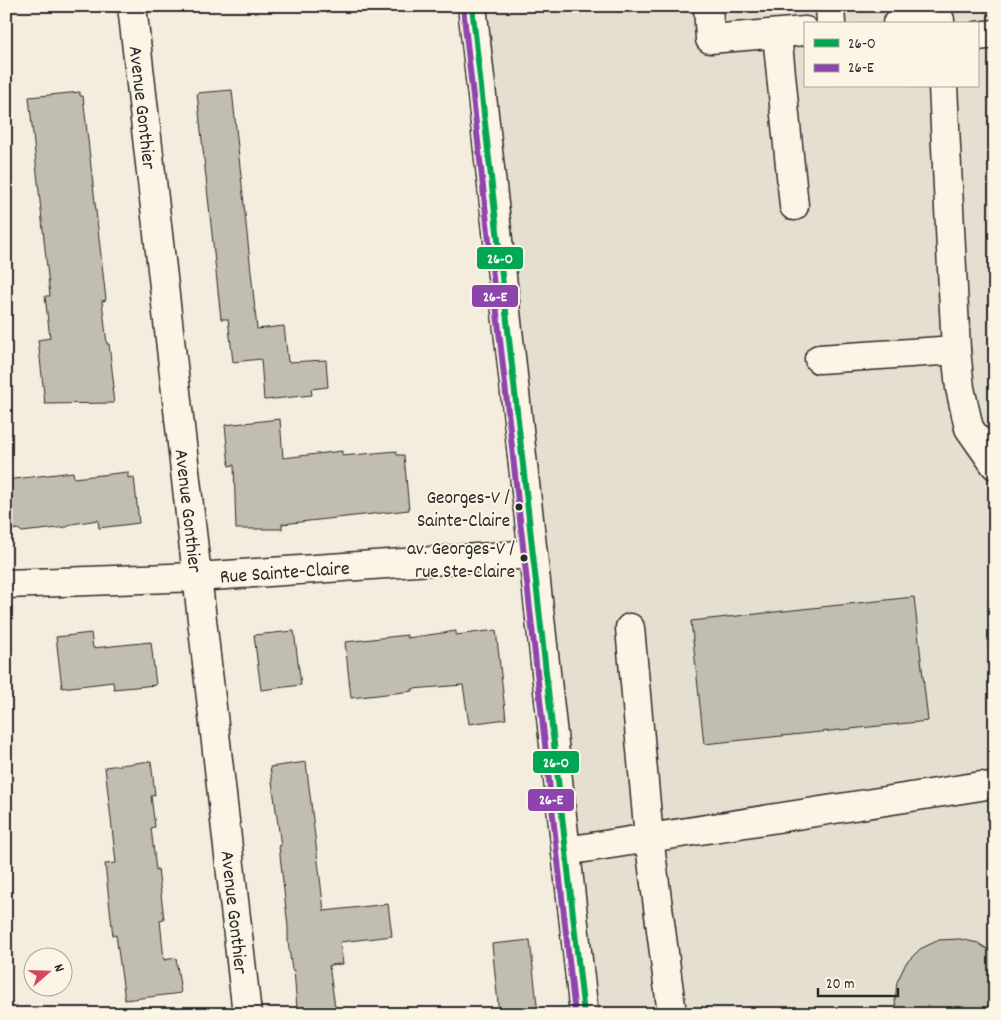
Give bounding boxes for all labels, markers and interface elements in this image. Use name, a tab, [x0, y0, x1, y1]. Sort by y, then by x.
legend	[804, 22, 978, 88]
text: 26-O	[848, 34, 876, 56]
street label: Avenue Gonthier	[120, 44, 162, 171]
text: 26-E	[848, 58, 874, 80]
line badge: 26-O	[476, 246, 524, 270]
text: 26-O	[487, 250, 513, 270]
line badge: 26-E	[471, 284, 519, 308]
text: 26-E	[483, 288, 508, 308]
street label: Avenue Gonthier	[166, 448, 208, 575]
place label: Georges-V / Sainte-Claire	[417, 486, 510, 536]
marker: Georges-V / Sainte-Claire	[514, 502, 524, 512]
place label: av. Georges-V / rue Ste-Claire	[407, 537, 515, 587]
marker: av. Georges-V / rue Ste-Claire	[519, 553, 529, 563]
street label: Rue Sainte-Claire	[219, 556, 351, 592]
line badge: 26-O	[532, 750, 580, 774]
text: 26-O	[543, 754, 569, 774]
line badge: 26-E	[527, 788, 575, 812]
text: 26-E	[539, 791, 564, 811]
street label: Avenue Gonthier	[211, 849, 253, 976]
north arrow	[22, 948, 72, 998]
text: N	[48, 962, 69, 975]
scale bar	[818, 965, 898, 997]
text: 20 m	[826, 974, 854, 996]

